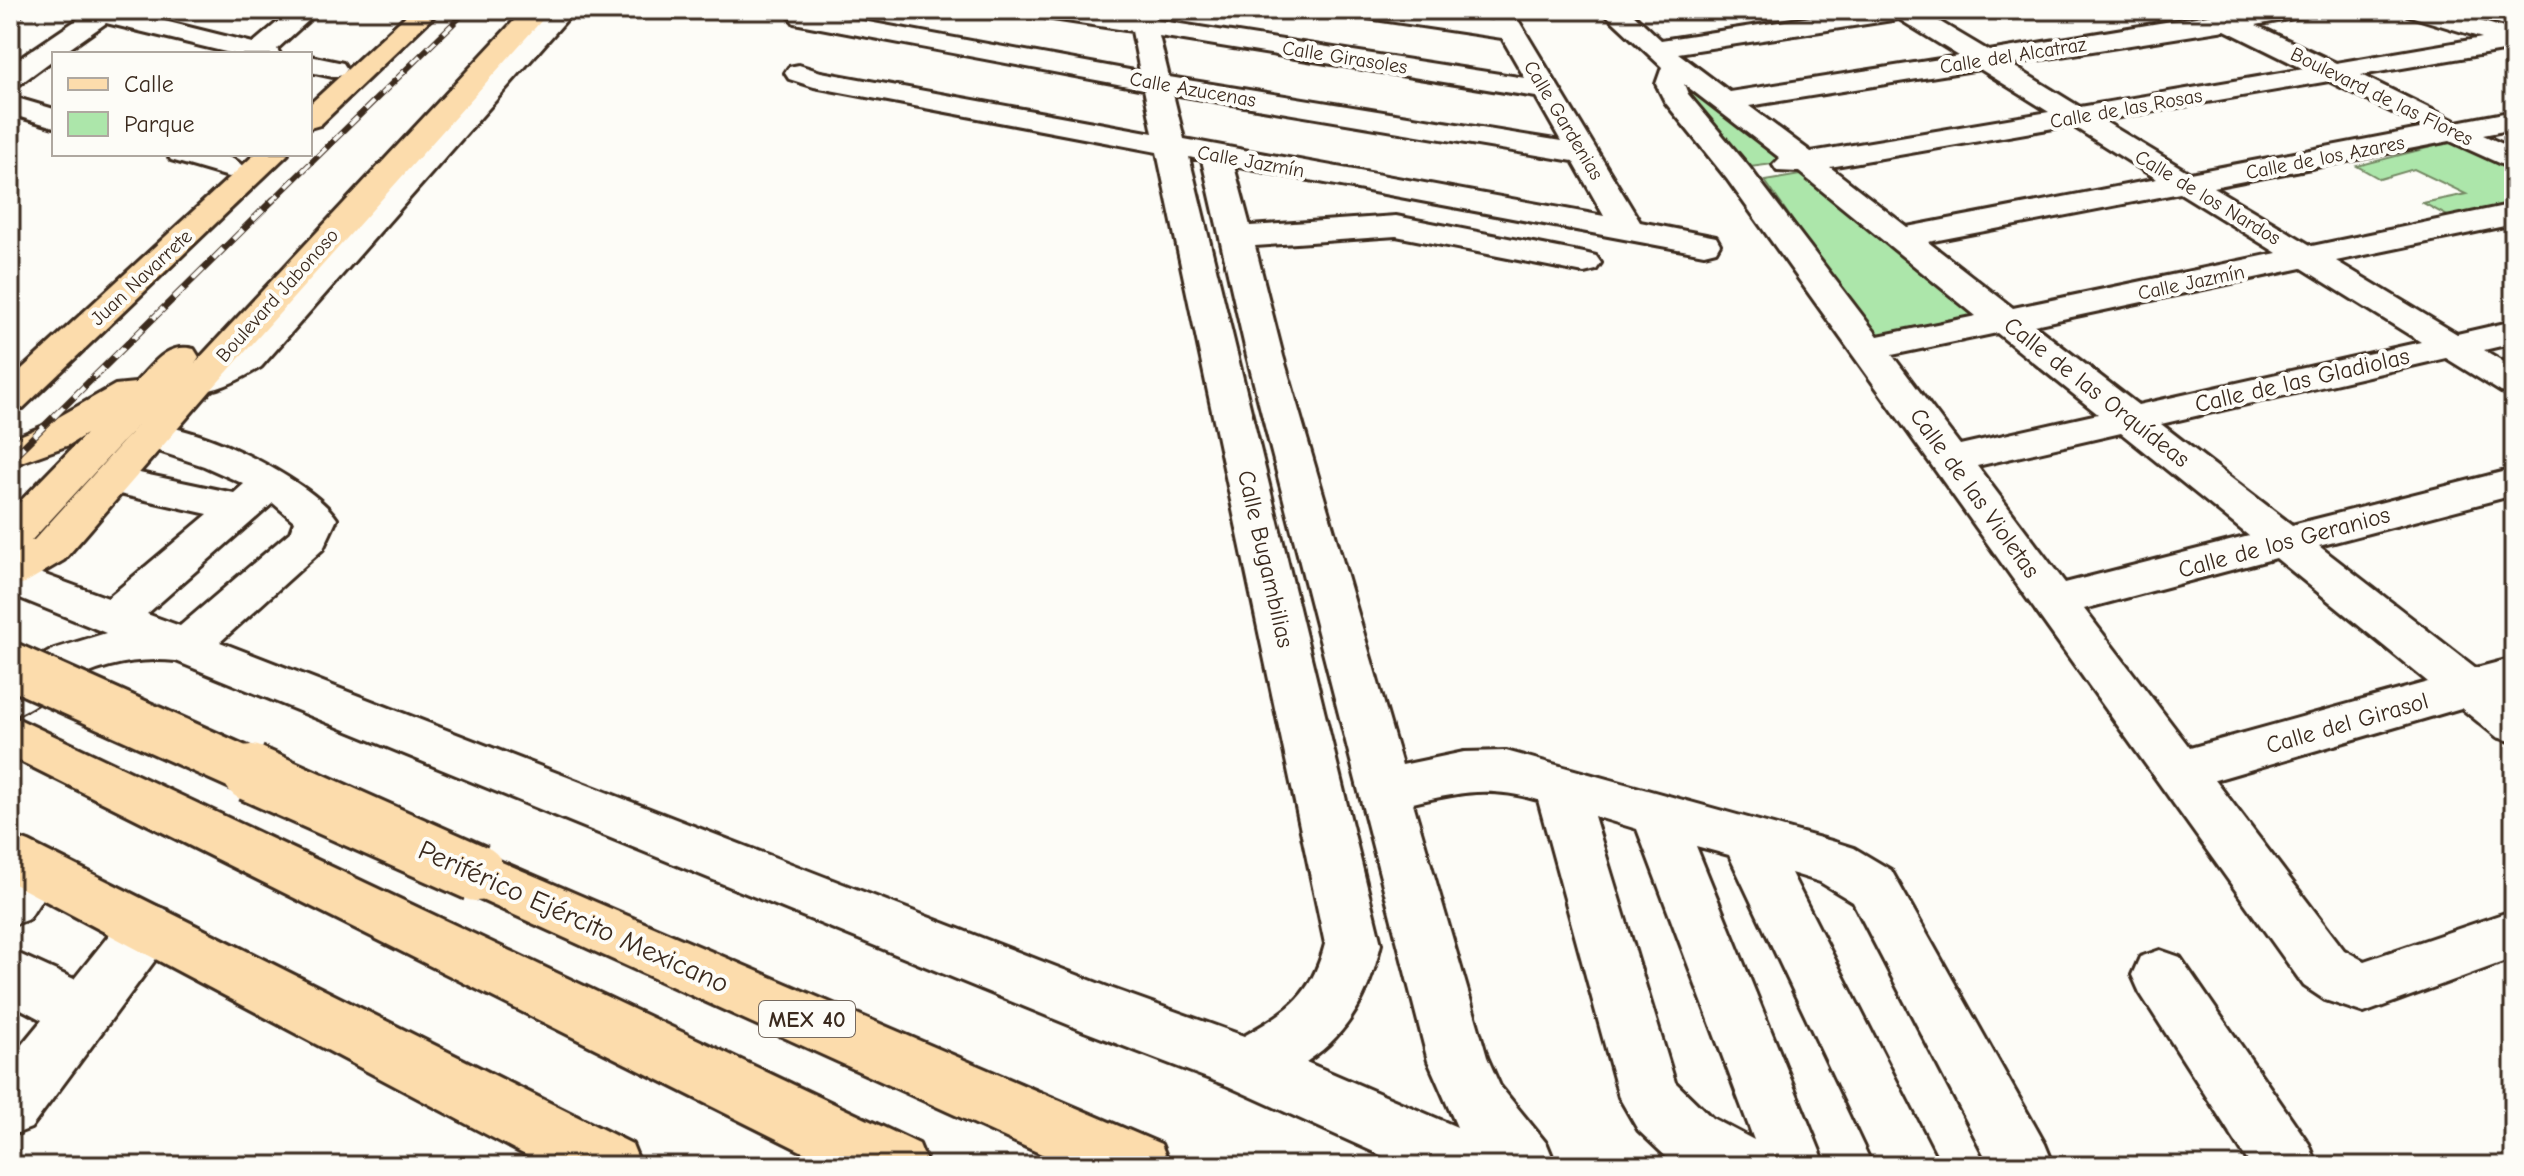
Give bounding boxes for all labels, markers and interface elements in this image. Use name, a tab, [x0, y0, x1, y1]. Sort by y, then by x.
street label: Calle del Alcatraz	[1938, 33, 2088, 78]
street label: Calle Girasoles	[1281, 36, 1409, 79]
street label: Boulevard de las Flores	[2287, 42, 2477, 151]
legend	[52, 52, 312, 156]
street label: Calle Gardenias	[1519, 57, 1608, 184]
street label: Calle Azucenas	[1128, 67, 1258, 112]
text: Calle	[124, 70, 174, 98]
street label: Calle de las Rosas	[2048, 84, 2204, 133]
text: Parque	[124, 110, 195, 138]
street label: Calle de los Azares	[2244, 131, 2406, 184]
street label: Calle Jazmín	[1196, 141, 1306, 182]
street label: Calle de los Nardos	[2131, 145, 2285, 250]
street label: Boulevard Jabonoso	[211, 224, 343, 367]
street label: Juan Navarrete	[86, 225, 197, 330]
street label: Calle Jazmín	[2136, 260, 2246, 305]
street label: Calle de las Orquídeas	[1999, 311, 2195, 473]
street label: Calle de las Gladiolas	[2192, 342, 2412, 418]
street label: Calle de las Violetas	[1904, 403, 2046, 583]
street label: Calle Bugambilias	[1232, 468, 1300, 650]
street label: Calle de los Geranios	[2175, 500, 2393, 584]
street label: Calle del Girasol	[2263, 686, 2431, 760]
street label: Periférico Ejército Mexicano	[413, 834, 734, 1000]
road number: MEX 40	[759, 1001, 855, 1037]

